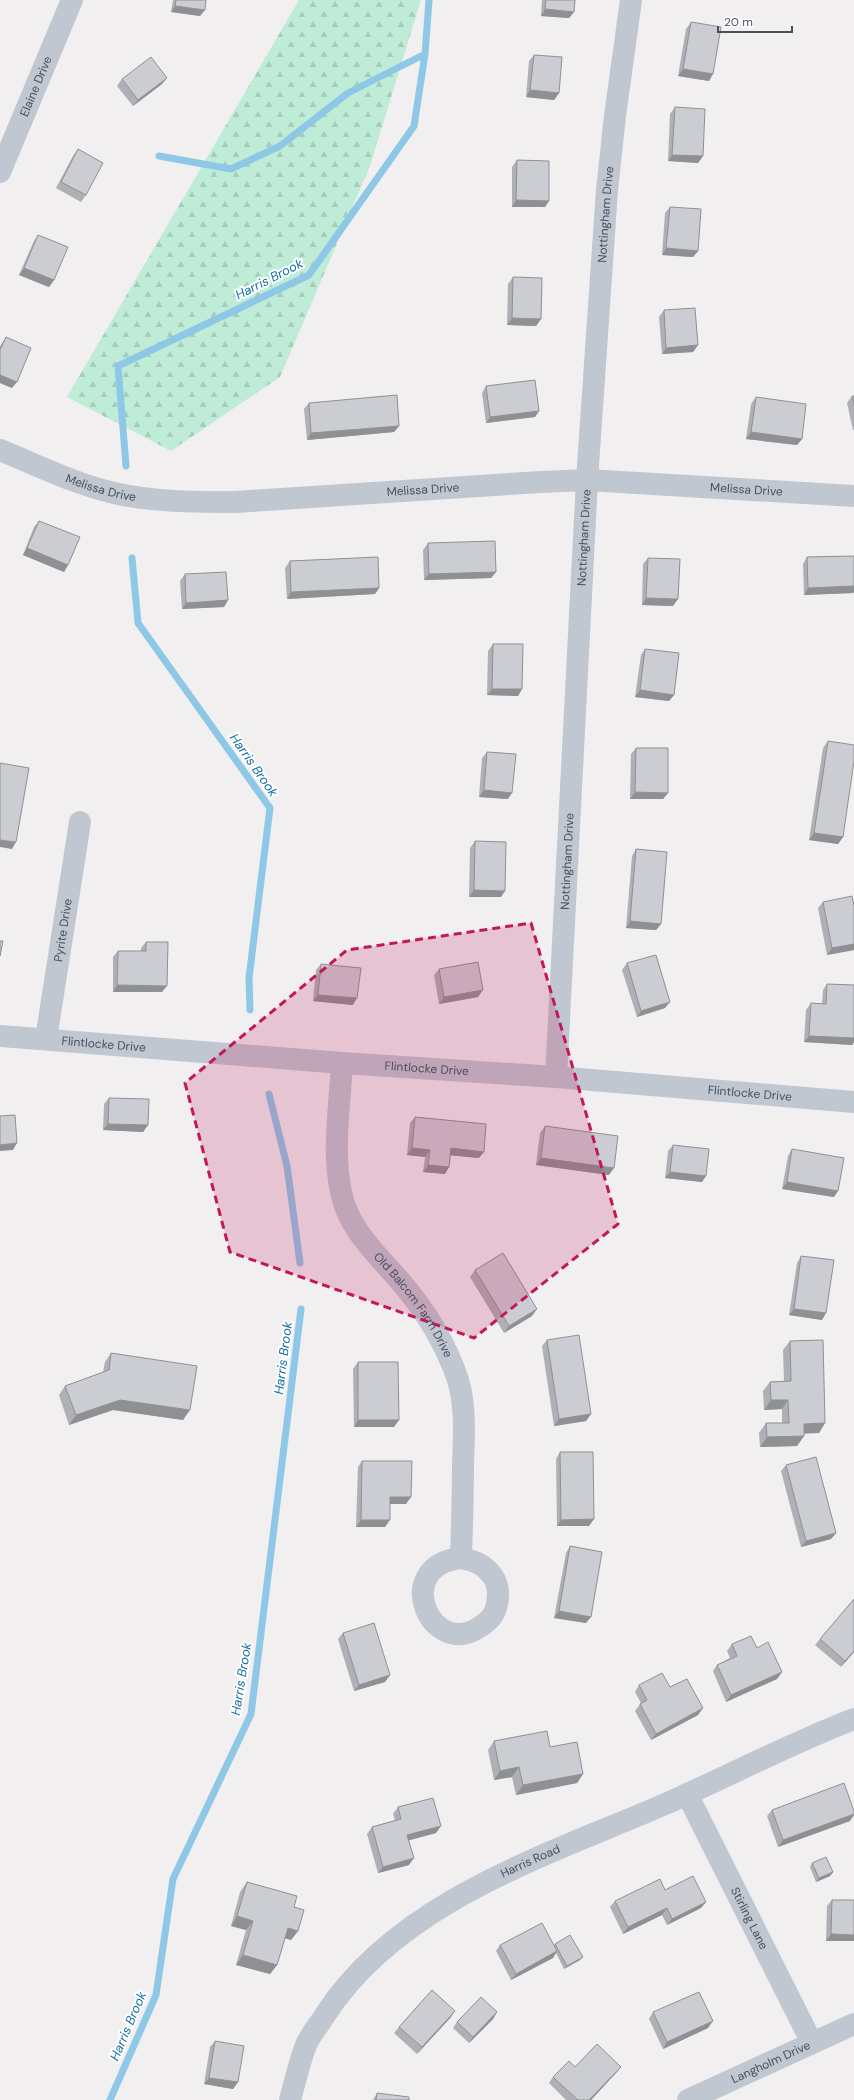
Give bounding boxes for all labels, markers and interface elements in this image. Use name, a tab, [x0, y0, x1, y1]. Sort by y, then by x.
scale bar	[718, 8, 792, 34]
text: 20 m	[724, 14, 753, 30]
street label: Elaine Drive	[16, 53, 56, 119]
street label: Nottingham Drive	[594, 165, 618, 263]
water label: Harris Brook	[232, 255, 306, 303]
street label: Melissa Drive	[63, 470, 137, 505]
street label: Melissa Drive	[386, 479, 460, 500]
street label: Melissa Drive	[710, 479, 783, 500]
street label: Nottingham Drive	[574, 489, 595, 587]
water label: Harris Brook	[226, 730, 282, 800]
street label: Nottingham Drive	[557, 812, 578, 910]
street label: Pyrite Drive	[50, 897, 76, 963]
street label: Flintlocke Drive	[61, 1033, 147, 1055]
street label: Flintlocke Drive	[384, 1058, 470, 1079]
street label: Flintlocke Drive	[707, 1082, 793, 1105]
street label: Old Balcom Farm Drive	[370, 1249, 456, 1360]
water label: Harris Brook	[270, 1320, 296, 1396]
water label: Harris Brook	[227, 1641, 255, 1717]
street label: Harris Road	[498, 1841, 563, 1882]
street label: Stirling Lane	[727, 1884, 772, 1952]
water label: Harris Brook	[106, 1988, 150, 2063]
street label: Langholm Drive	[729, 2037, 813, 2087]

